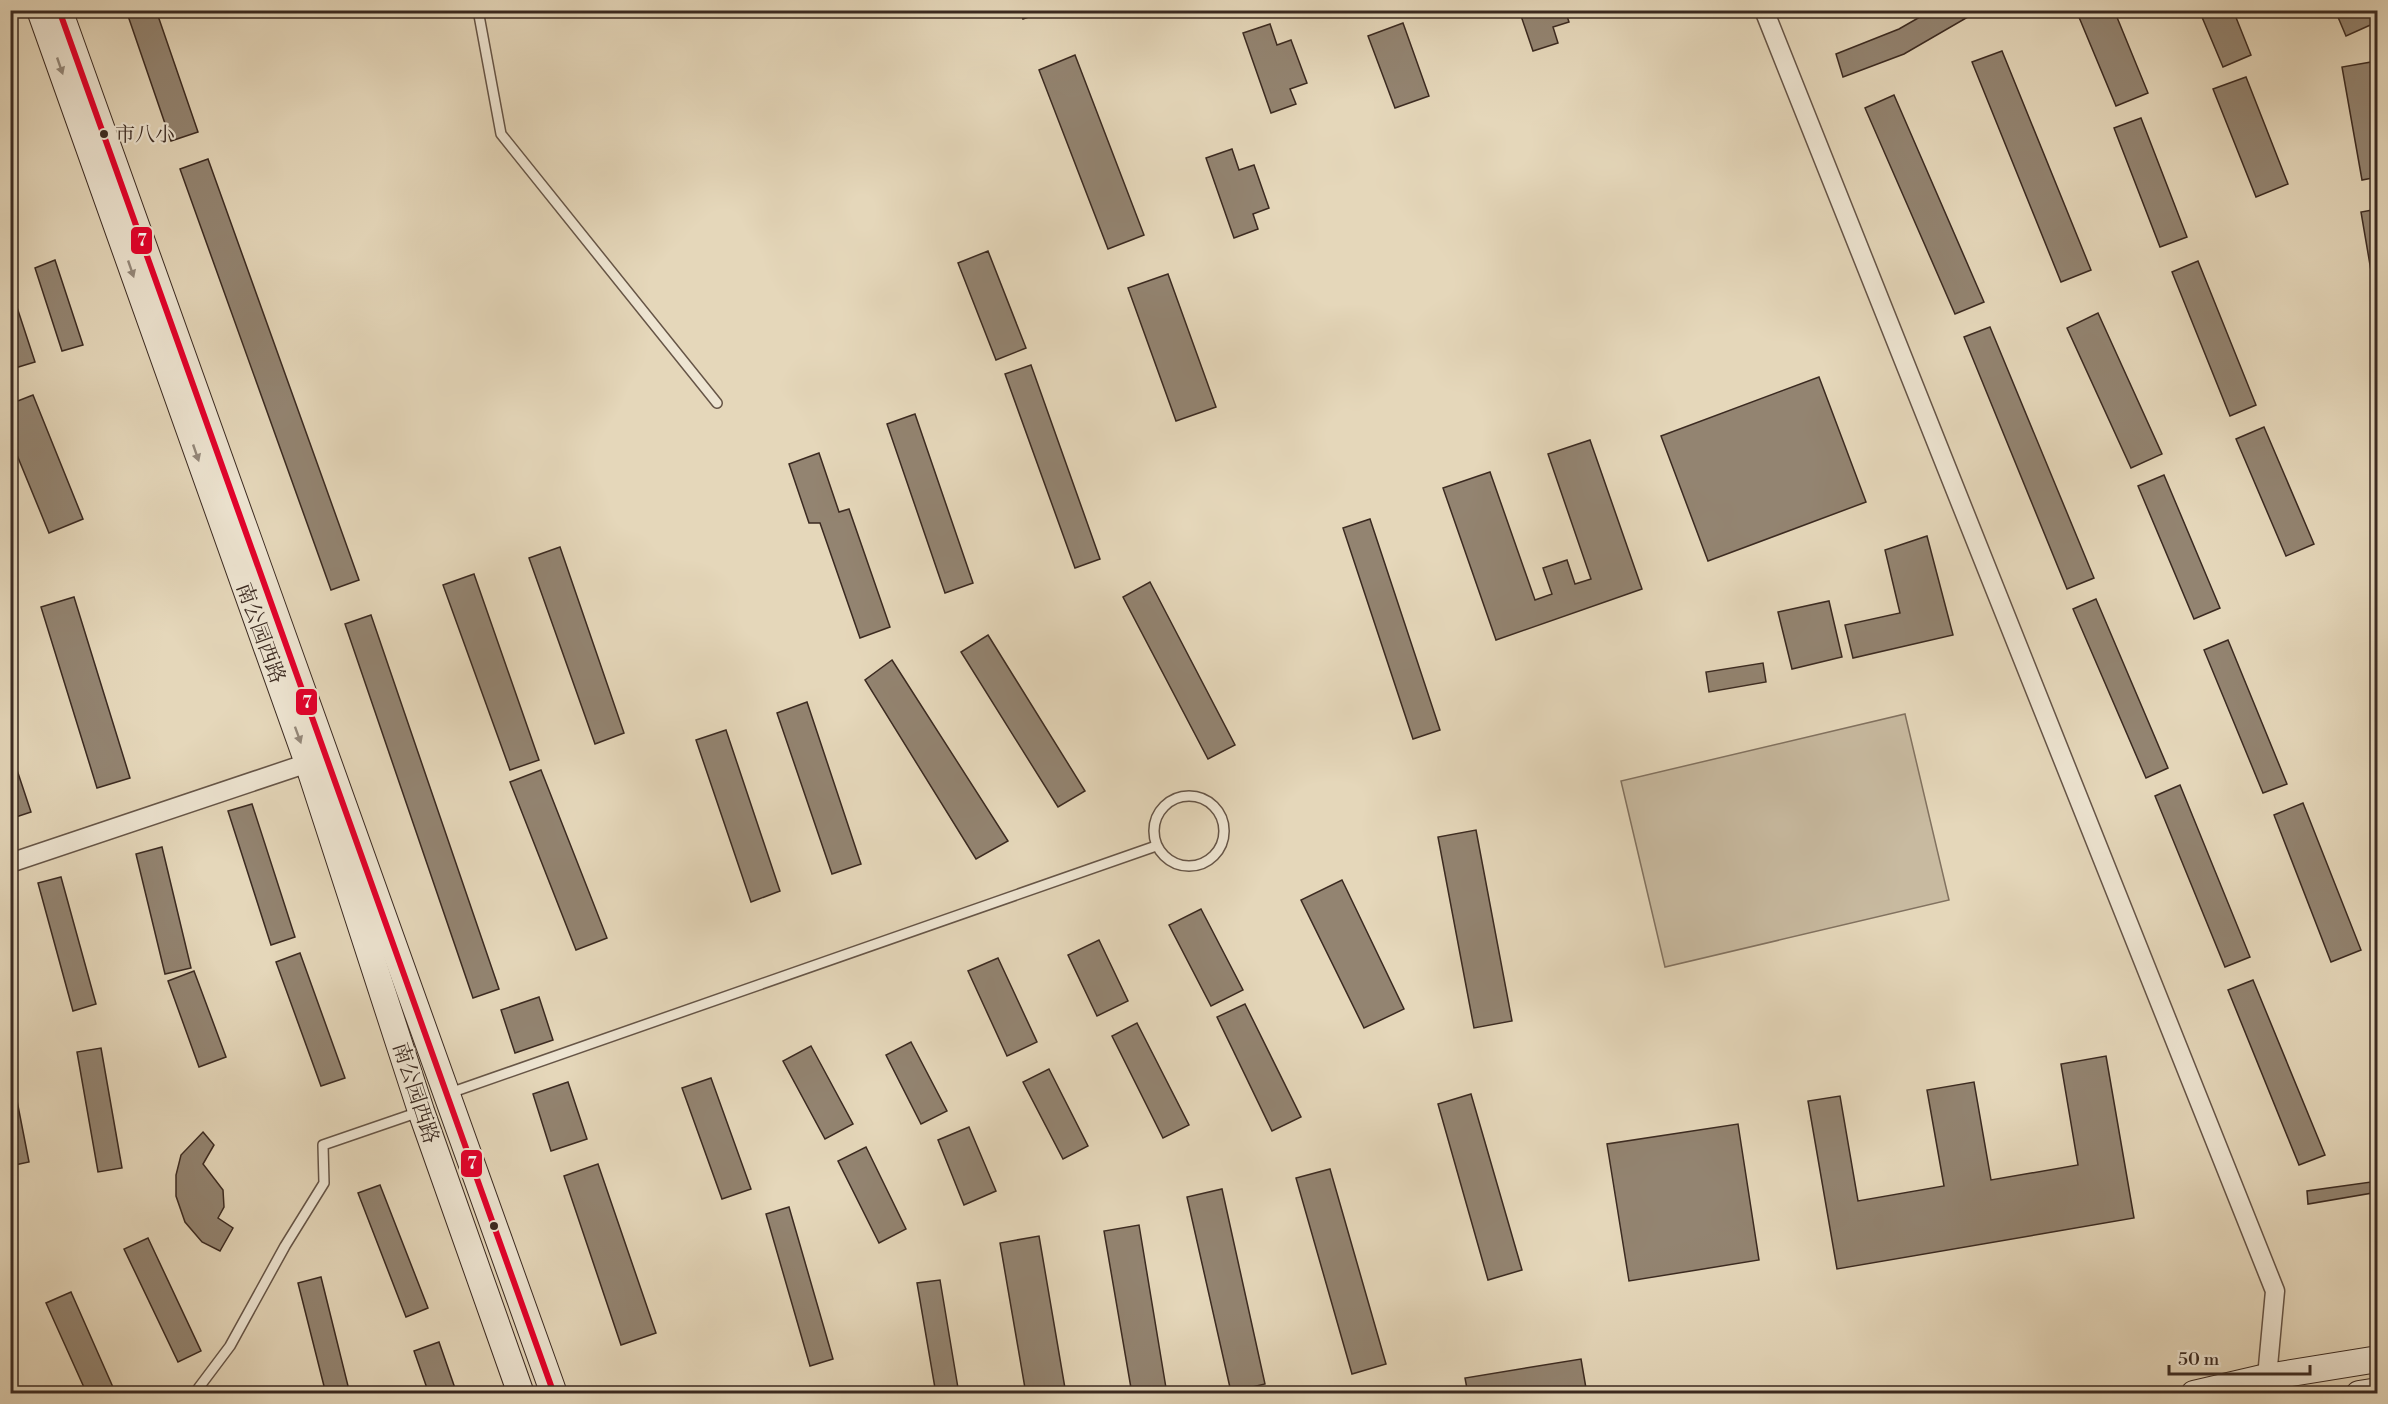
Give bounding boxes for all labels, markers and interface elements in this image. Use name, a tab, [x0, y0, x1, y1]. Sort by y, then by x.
one-way arrow	[55, 57, 65, 75]
place label: 市八小	[115, 123, 175, 148]
marker: 市八小	[98, 128, 110, 140]
line badge: 7	[130, 226, 153, 255]
text: 7	[137, 231, 147, 251]
one-way arrow	[127, 260, 137, 278]
one-way arrow	[192, 444, 202, 462]
street label: 南公园西路	[230, 580, 290, 687]
line badge: 7	[295, 688, 318, 716]
text: 7	[302, 693, 312, 713]
one-way arrow	[294, 727, 304, 745]
street label: 南公园西路	[386, 1039, 444, 1147]
line badge: 7	[460, 1149, 483, 1178]
text: 7	[467, 1154, 477, 1174]
unlabelled marker	[488, 1220, 500, 1232]
scale bar	[2169, 1338, 2310, 1376]
text: 50 m	[2178, 1348, 2220, 1371]

